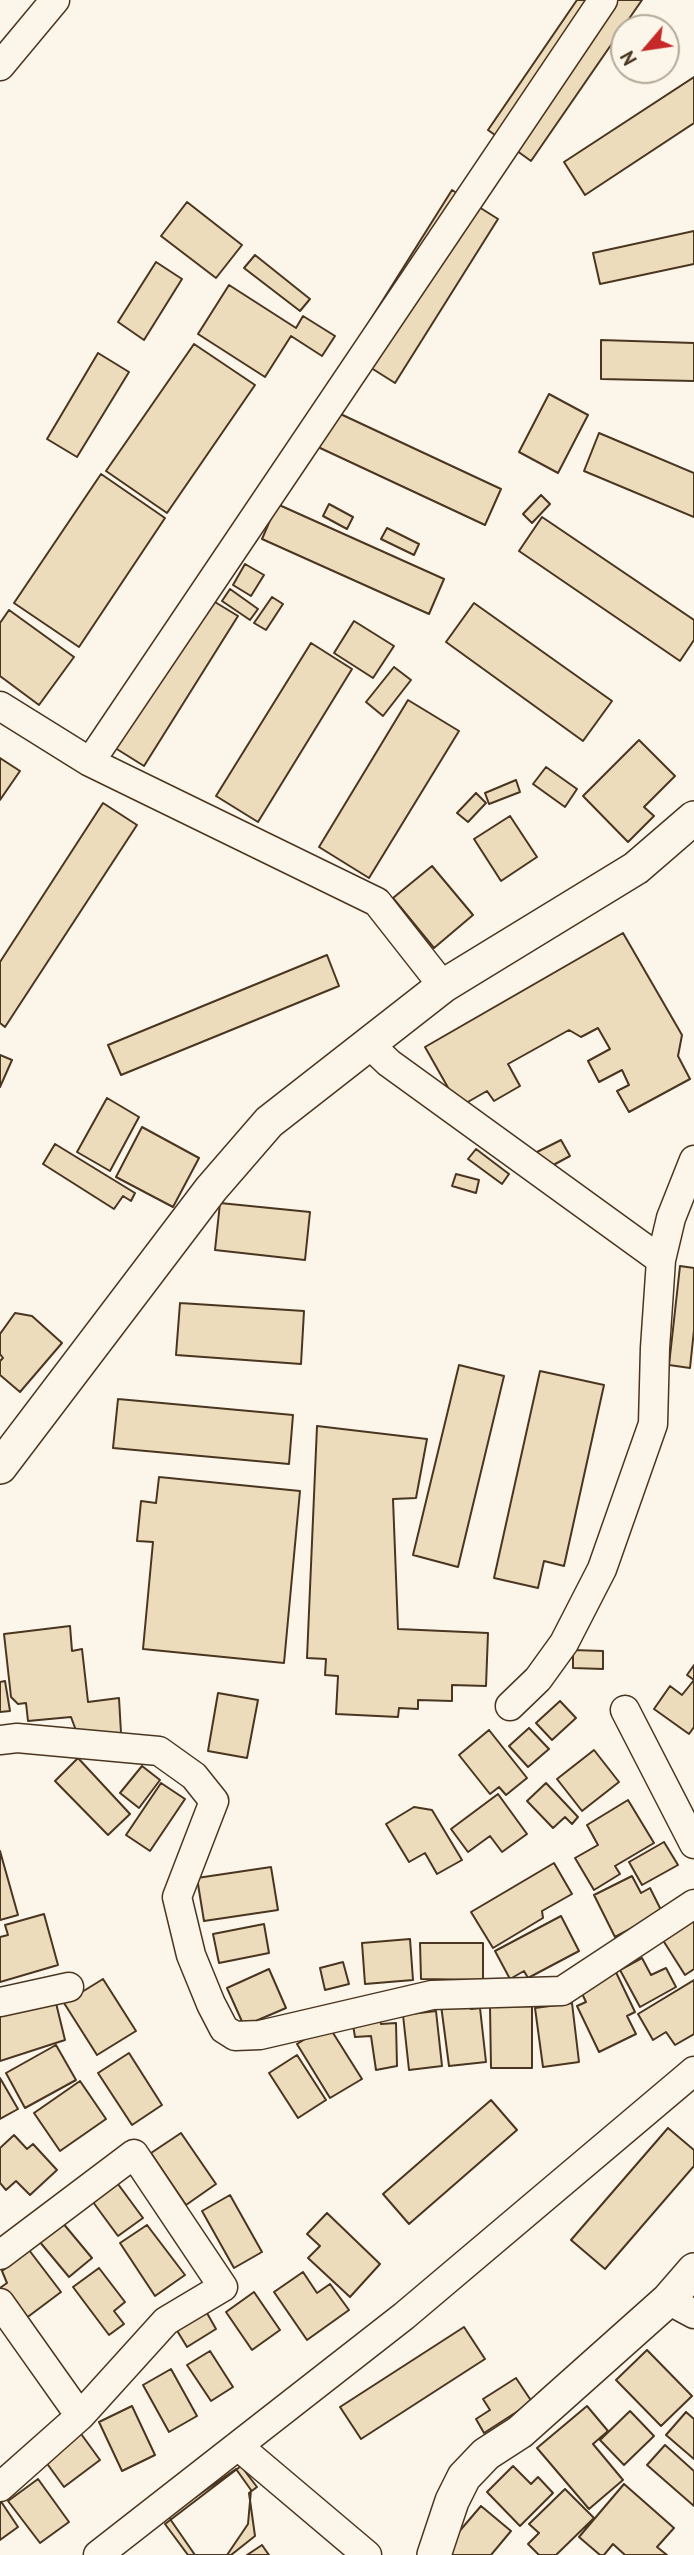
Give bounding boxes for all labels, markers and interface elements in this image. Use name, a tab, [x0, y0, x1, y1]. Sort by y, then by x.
north arrow	[610, 14, 680, 84]
text: N	[615, 47, 642, 69]

